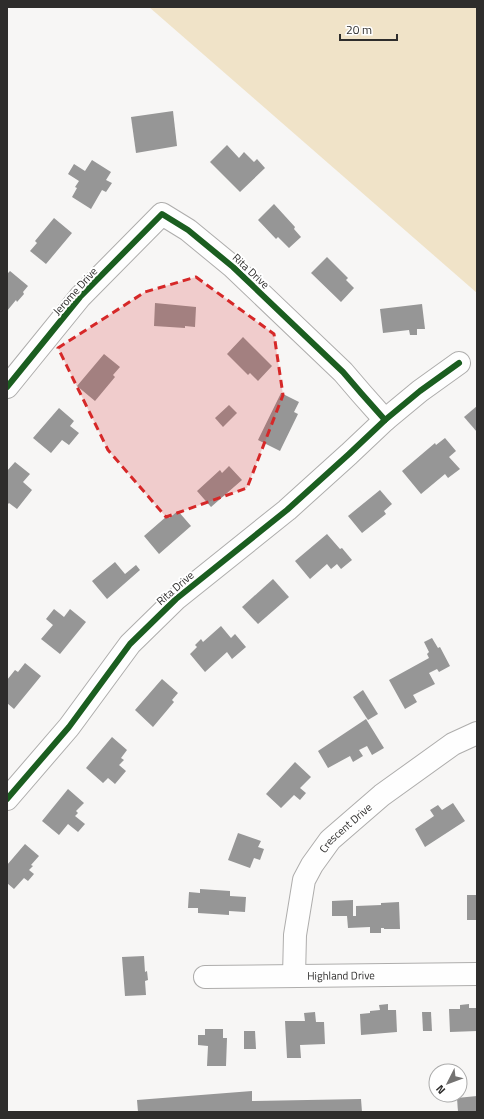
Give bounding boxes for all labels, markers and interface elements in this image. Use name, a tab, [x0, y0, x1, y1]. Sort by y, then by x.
scale bar	[340, 16, 397, 42]
text: 20 m	[346, 20, 372, 39]
street label: Rita Drive	[229, 250, 273, 293]
street label: Jerome Drive	[49, 263, 101, 318]
street label: Rita Drive	[153, 567, 198, 609]
street label: Crescent Drive	[315, 799, 376, 856]
street label: Highland Drive	[307, 967, 375, 984]
north arrow	[428, 1063, 468, 1103]
text: N	[432, 1082, 449, 1098]

